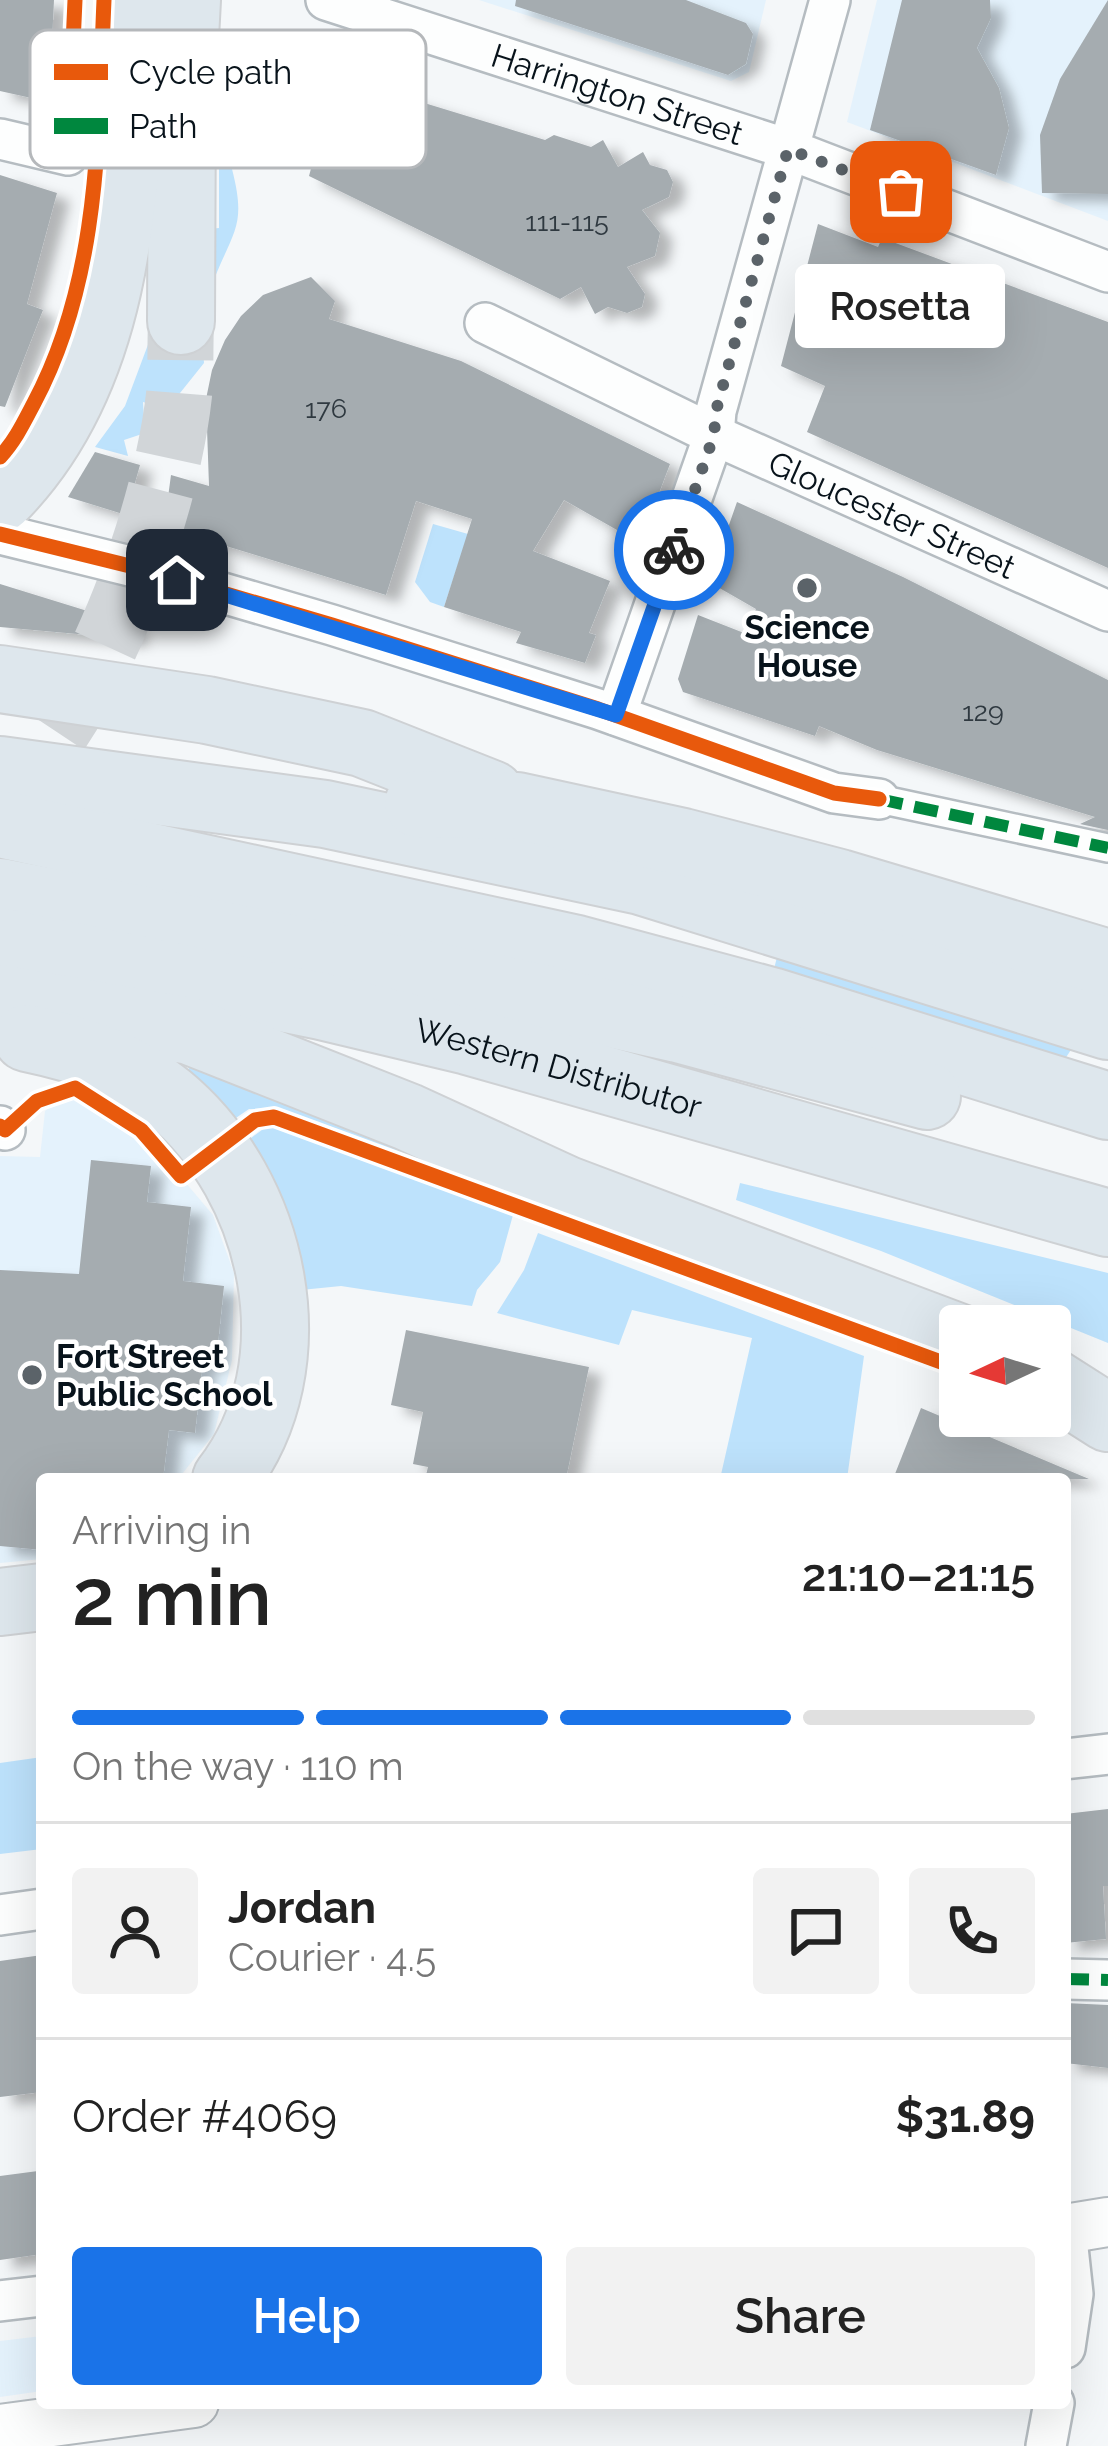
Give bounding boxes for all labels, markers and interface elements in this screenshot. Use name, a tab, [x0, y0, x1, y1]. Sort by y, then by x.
legend	[30, 30, 426, 168]
street label: Harrington Street	[487, 35, 748, 153]
text: Cycle path	[129, 53, 292, 92]
text: Path	[129, 107, 198, 146]
pin	[850, 141, 952, 243]
icon: bag	[868, 159, 934, 225]
house number: 111-115	[525, 206, 609, 237]
callout: Rosetta	[796, 264, 1006, 348]
text: Rosetta	[829, 283, 971, 329]
house number: 176	[305, 393, 347, 424]
street label: Gloucester Street	[763, 442, 1022, 587]
courier	[614, 490, 734, 610]
icon: bike	[641, 517, 707, 583]
pin	[126, 529, 228, 631]
icon: home	[144, 547, 210, 613]
marker: Science House	[794, 575, 820, 601]
place label: Science House	[744, 608, 870, 685]
house number: 129	[962, 696, 1004, 727]
street label: Western Distributor	[411, 1010, 707, 1126]
north arrow	[939, 1305, 1071, 1437]
map controls	[939, 1305, 1071, 1437]
place label: Fort Street Public School	[56, 1337, 273, 1414]
marker: Fort Street Public School	[19, 1362, 45, 1388]
text: Arriving in	[72, 1507, 252, 1553]
text: 21:10–21:15	[802, 1549, 1035, 1602]
text: 2 min	[72, 1552, 272, 1643]
text: On the way · 110 m	[72, 1743, 404, 1789]
button: person	[72, 1868, 198, 1994]
button: chat	[753, 1868, 879, 1994]
button: phone	[909, 1868, 1035, 1994]
text: Jordan	[228, 1881, 376, 1934]
text: Courier · 4.5	[228, 1934, 436, 1980]
text: Order #4069	[72, 2090, 337, 2143]
text: $31.89	[896, 2090, 1035, 2143]
button: Help	[72, 2247, 542, 2385]
button: Share	[566, 2247, 1035, 2385]

